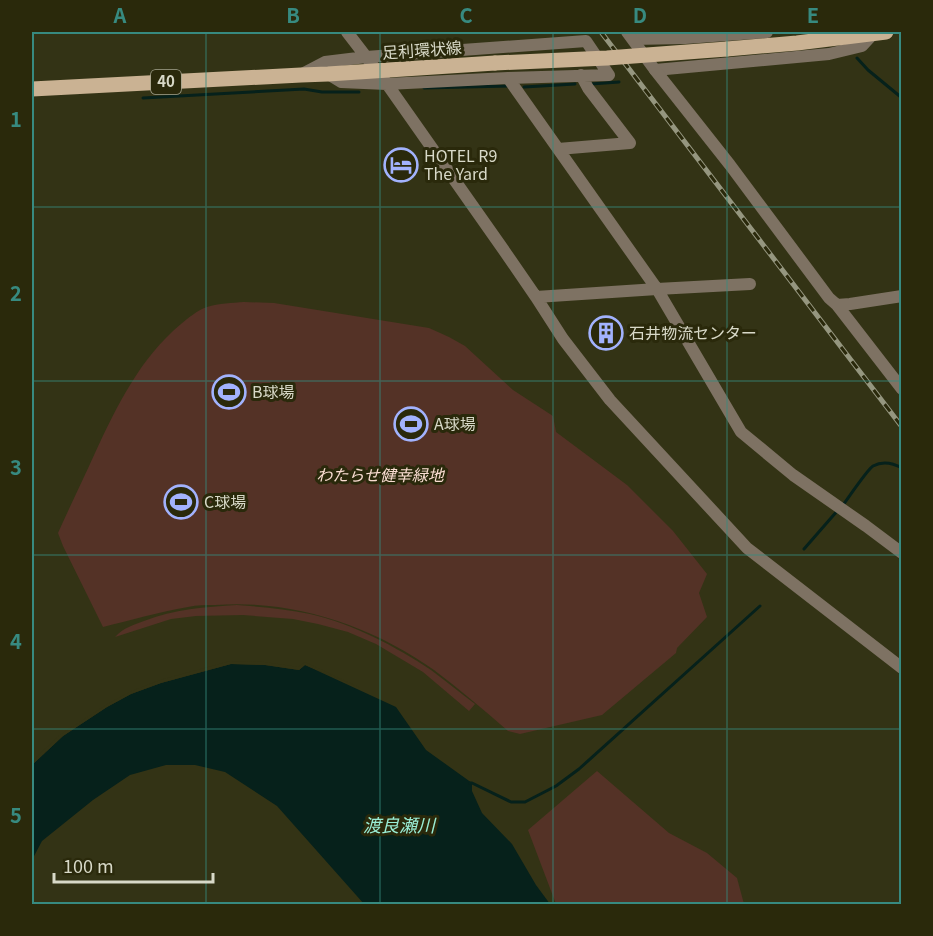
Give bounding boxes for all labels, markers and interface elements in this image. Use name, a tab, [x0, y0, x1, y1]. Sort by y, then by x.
text: A	[113, 0, 127, 29]
text: B	[286, 0, 300, 29]
text: C	[459, 0, 473, 29]
text: D	[633, 0, 647, 29]
text: E	[807, 0, 819, 29]
street label: 足利環状線	[381, 34, 463, 64]
road number: 40	[151, 70, 181, 94]
text: 1	[10, 104, 22, 133]
place label: HOTEL R9 The Yard	[424, 143, 497, 185]
hotel icon: HOTEL R9 The Yard	[383, 147, 419, 183]
text: 2	[10, 278, 22, 307]
building icon: 石井物流センター	[588, 315, 624, 351]
place label: 石井物流センター	[629, 320, 757, 344]
sports icon: B球場	[211, 374, 247, 410]
place label: B球場	[252, 379, 295, 403]
sports icon: A球場	[393, 406, 429, 442]
place label: A球場	[434, 411, 476, 435]
text: 3	[10, 452, 22, 481]
park label: わたらせ健幸緑地	[316, 462, 446, 486]
sports icon: C球場	[163, 484, 199, 520]
place label: C球場	[204, 489, 246, 513]
text: 4	[10, 626, 22, 655]
text: 5	[10, 800, 22, 829]
water label: 渡良瀬川	[363, 811, 437, 837]
scale bar	[54, 846, 213, 884]
text: 100 m	[63, 852, 114, 878]

